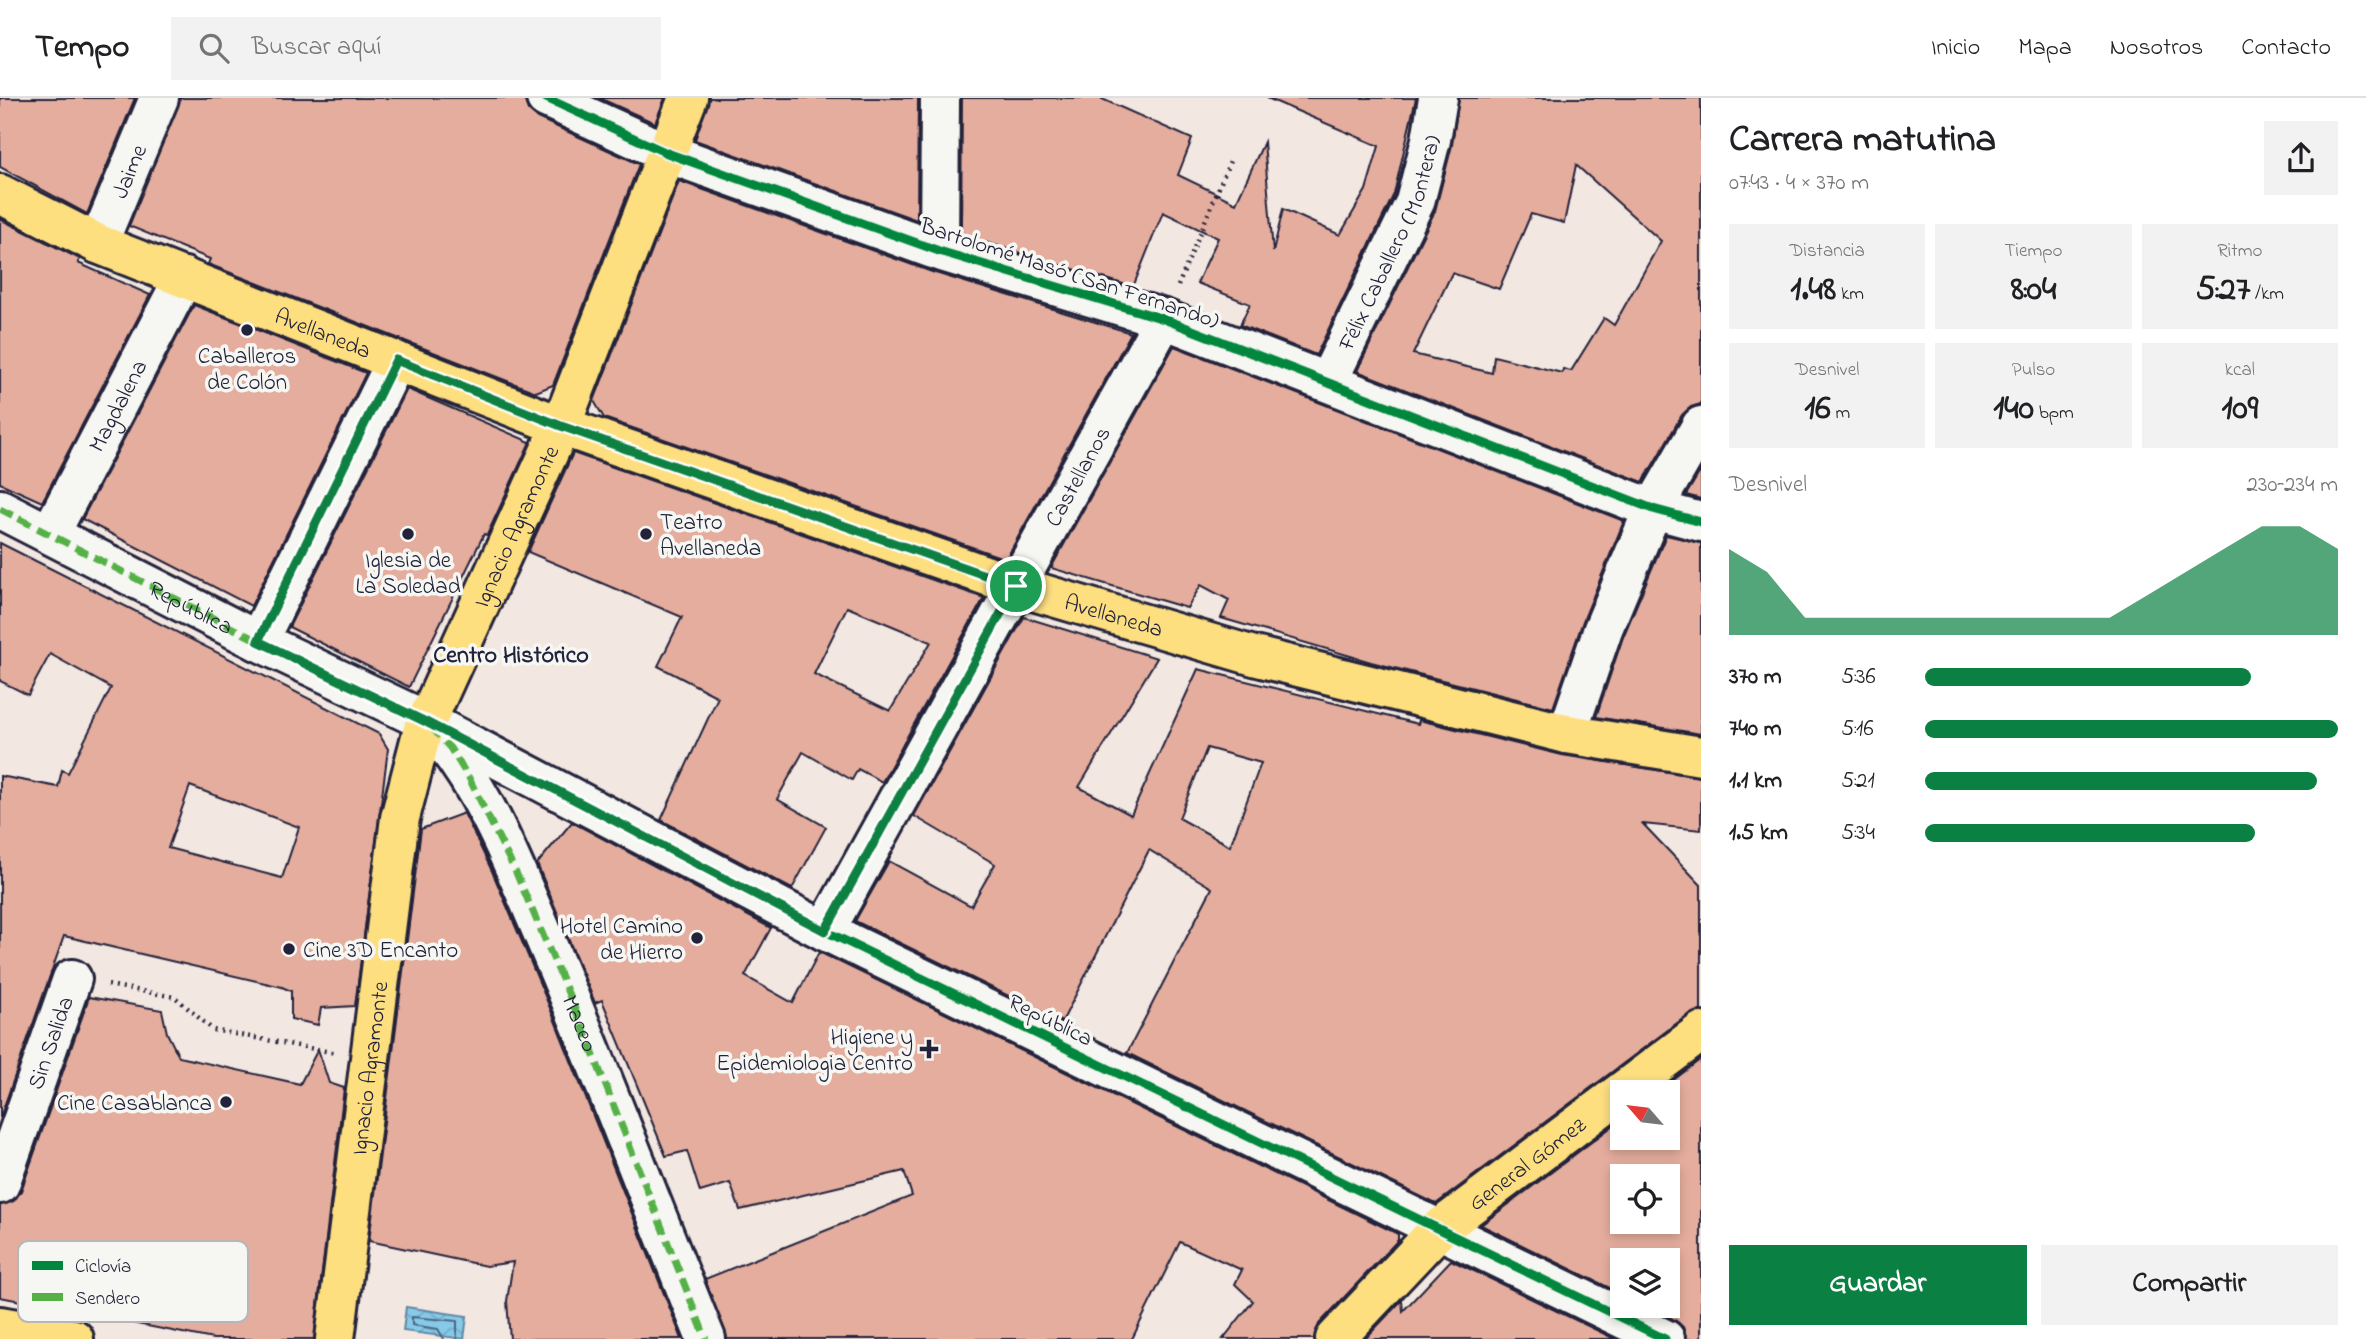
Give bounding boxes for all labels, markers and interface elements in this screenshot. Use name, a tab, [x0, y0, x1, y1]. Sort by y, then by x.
search box	[171, 17, 661, 80]
text: Tempo	[35, 24, 129, 72]
icon: search	[195, 29, 233, 67]
text: Buscar aquí	[251, 29, 381, 67]
text: Inicio	[1931, 31, 1980, 66]
text: Mapa	[2018, 31, 2072, 66]
text: Nosotros	[2110, 31, 2203, 66]
text: Contacto	[2241, 31, 2331, 66]
text: Carrera matutina	[1729, 113, 1996, 169]
button: share	[2264, 121, 2338, 195]
street label: Félix Caballero (Montera)	[1331, 133, 1451, 357]
street label: Jaime	[105, 139, 157, 204]
text: 07:43 · 4 × 370 m	[1729, 167, 1869, 200]
street label: Bartolomé Masó (San Fernando)	[915, 210, 1223, 338]
text: Distancia	[1790, 238, 1865, 265]
text: Tiempo	[2005, 238, 2062, 265]
text: Ritmo	[2217, 238, 2262, 265]
text: 1.48	[1790, 265, 1836, 316]
text: 8:04	[2011, 265, 2056, 316]
text: 5:27	[2196, 265, 2250, 316]
text: km	[1836, 281, 1864, 308]
text: /km	[2250, 281, 2284, 308]
street label: Avellaneda	[269, 301, 375, 369]
marker: Caballeros de Colón	[239, 322, 255, 338]
place label: Caballeros de Colón	[198, 341, 296, 400]
street label: Magdalena	[81, 355, 157, 459]
text: Desnivel	[1795, 357, 1859, 384]
text: Pulso	[2012, 357, 2055, 384]
text: kcal	[2225, 357, 2255, 384]
text: 16	[1804, 384, 1831, 435]
text: 140	[1993, 384, 2034, 435]
text: 109	[2221, 384, 2258, 435]
text: m	[1831, 400, 1850, 427]
text: bpm	[2034, 400, 2074, 427]
street label: Castellanos	[1038, 421, 1120, 533]
street label: Ignacio Agramonte	[466, 440, 569, 613]
text: Desnivel	[1729, 469, 1807, 502]
text: 230–234 m	[2247, 469, 2338, 502]
place label: Teatro Avellaneda	[660, 507, 761, 566]
marker: Iglesia de La Soledad	[400, 526, 416, 542]
marker: Teatro Avellaneda	[638, 526, 654, 542]
place label: Iglesia de La Soledad	[355, 545, 461, 604]
pin	[986, 556, 1046, 616]
icon: arrive	[997, 567, 1035, 605]
street label: República	[142, 574, 238, 645]
street label: Avellaneda	[1060, 587, 1167, 647]
district label: Centro Histórico	[433, 639, 589, 674]
text: 370 m	[1729, 661, 1782, 694]
text: 5:36	[1841, 661, 1876, 694]
text: 740 m	[1729, 713, 1782, 746]
text: 5:16	[1841, 713, 1874, 746]
text: 1.1 km	[1729, 765, 1782, 798]
text: 5:21	[1841, 765, 1875, 798]
text: 1.5 km	[1729, 817, 1788, 850]
text: 5:34	[1841, 817, 1875, 850]
place label: Hotel Camino de Hierro	[560, 911, 683, 970]
marker: Hotel Camino de Hierro	[689, 930, 705, 946]
place label: Cine 3D Encanto	[303, 935, 458, 968]
marker: Cine 3D Encanto	[281, 941, 297, 957]
street label: Ignacio Agramonte	[344, 979, 399, 1157]
street label: República	[1002, 987, 1098, 1056]
street label: Maceo	[552, 990, 605, 1057]
street label: Sin Salida	[20, 992, 84, 1094]
place label: Higiene y Epidemiologia Centro	[716, 1022, 913, 1082]
marker: Higiene y Epidemiologia Centro	[919, 1039, 939, 1059]
north arrow	[1610, 1080, 1680, 1150]
map controls	[1610, 1080, 1680, 1318]
place label: Cine Casablanca	[57, 1088, 212, 1121]
marker: Cine Casablanca	[218, 1094, 234, 1110]
street label: General Gómez	[1462, 1110, 1594, 1220]
button: locate	[1610, 1164, 1680, 1234]
legend	[18, 1241, 248, 1322]
button: Guardar	[1729, 1245, 2027, 1325]
button: Compartir	[2041, 1245, 2338, 1325]
button: layers	[1610, 1248, 1680, 1318]
text: Ciclovía	[75, 1254, 131, 1281]
text: Sendero	[75, 1286, 140, 1313]

